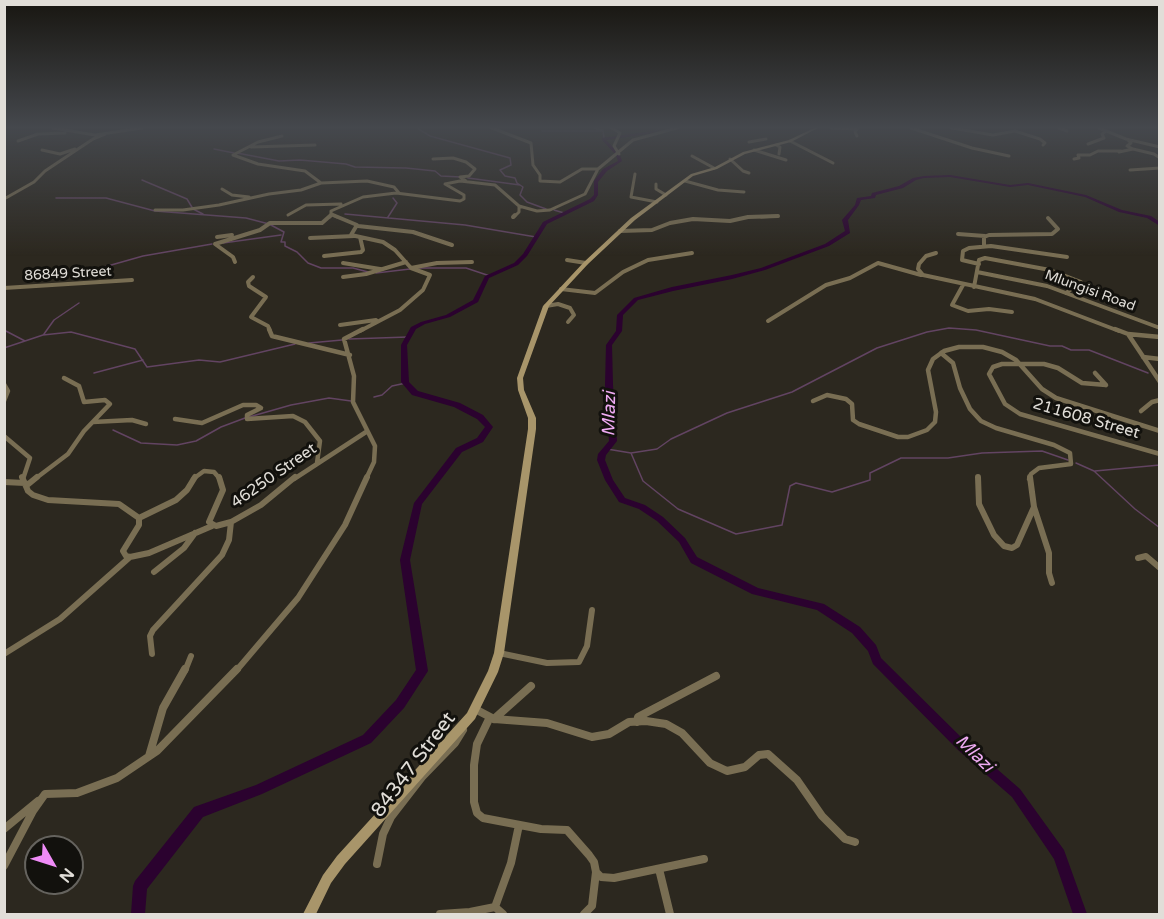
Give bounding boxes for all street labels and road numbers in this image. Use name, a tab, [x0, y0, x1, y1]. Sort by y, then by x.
street label: 86849 Street	[24, 263, 112, 285]
street label: Mlungisi Road	[1042, 267, 1138, 315]
street label: 211608 Street	[1030, 395, 1142, 443]
street label: 46250 Street	[227, 439, 321, 513]
street label: 84347 Street	[367, 708, 461, 822]

